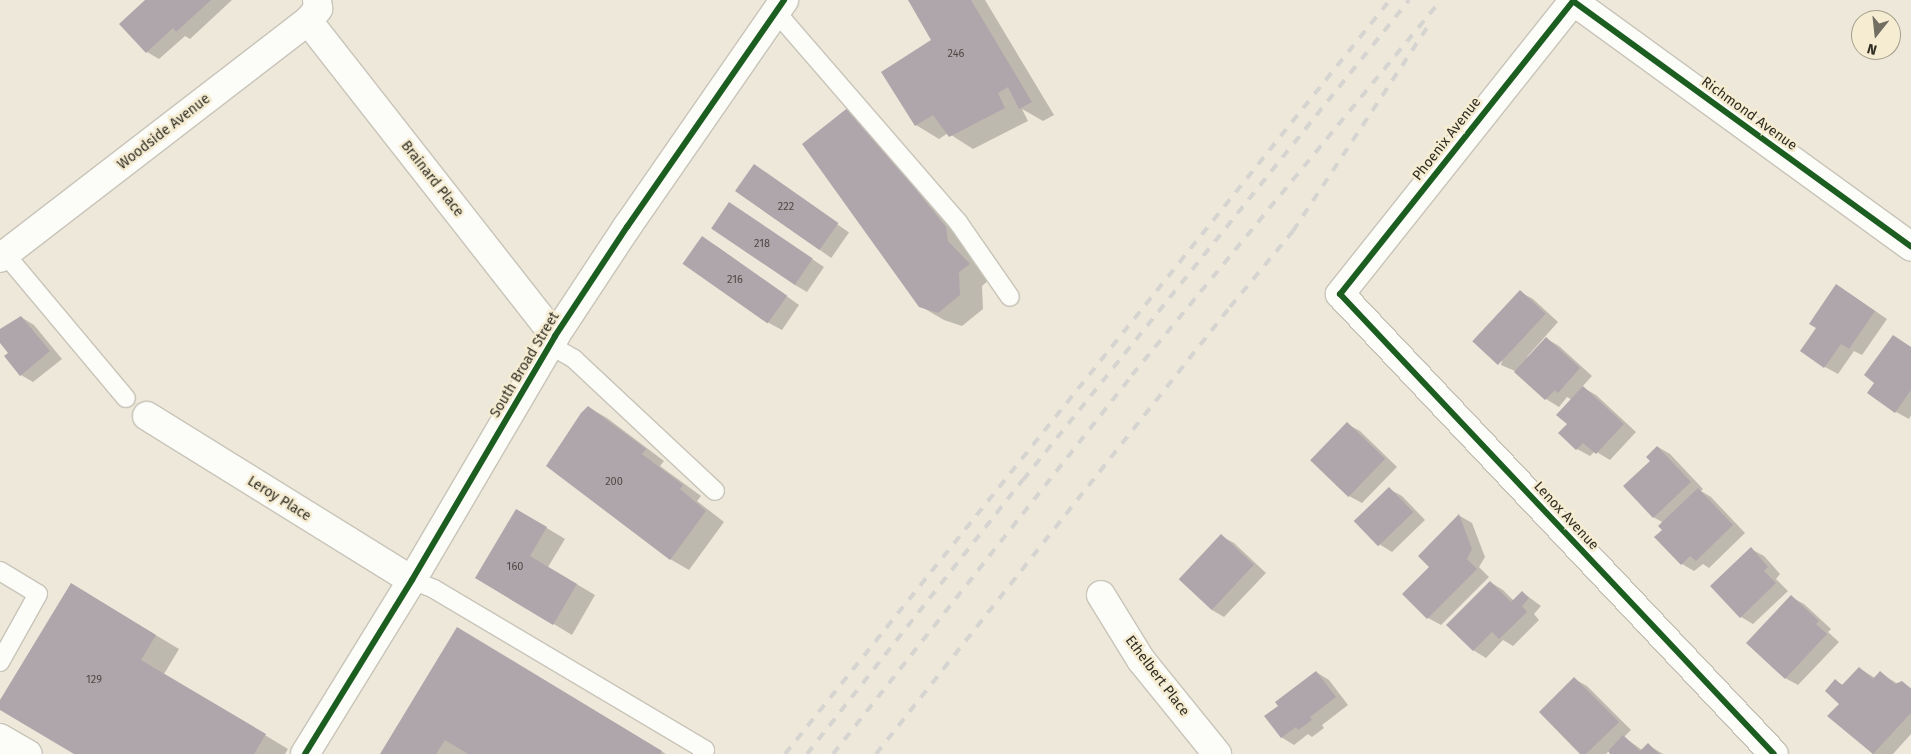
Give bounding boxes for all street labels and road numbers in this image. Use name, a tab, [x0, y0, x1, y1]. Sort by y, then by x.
street label: Richmond Avenue	[1698, 74, 1800, 154]
street label: Woodside Avenue	[114, 91, 214, 173]
street label: Phoenix Avenue	[1409, 94, 1485, 184]
street label: Brainard Place	[397, 138, 467, 220]
street label: South Broad Street	[487, 309, 563, 421]
street label: Leroy Place	[244, 473, 314, 525]
street label: Lenox Avenue	[1530, 478, 1602, 554]
street label: Ethelbert Place	[1121, 633, 1193, 719]

